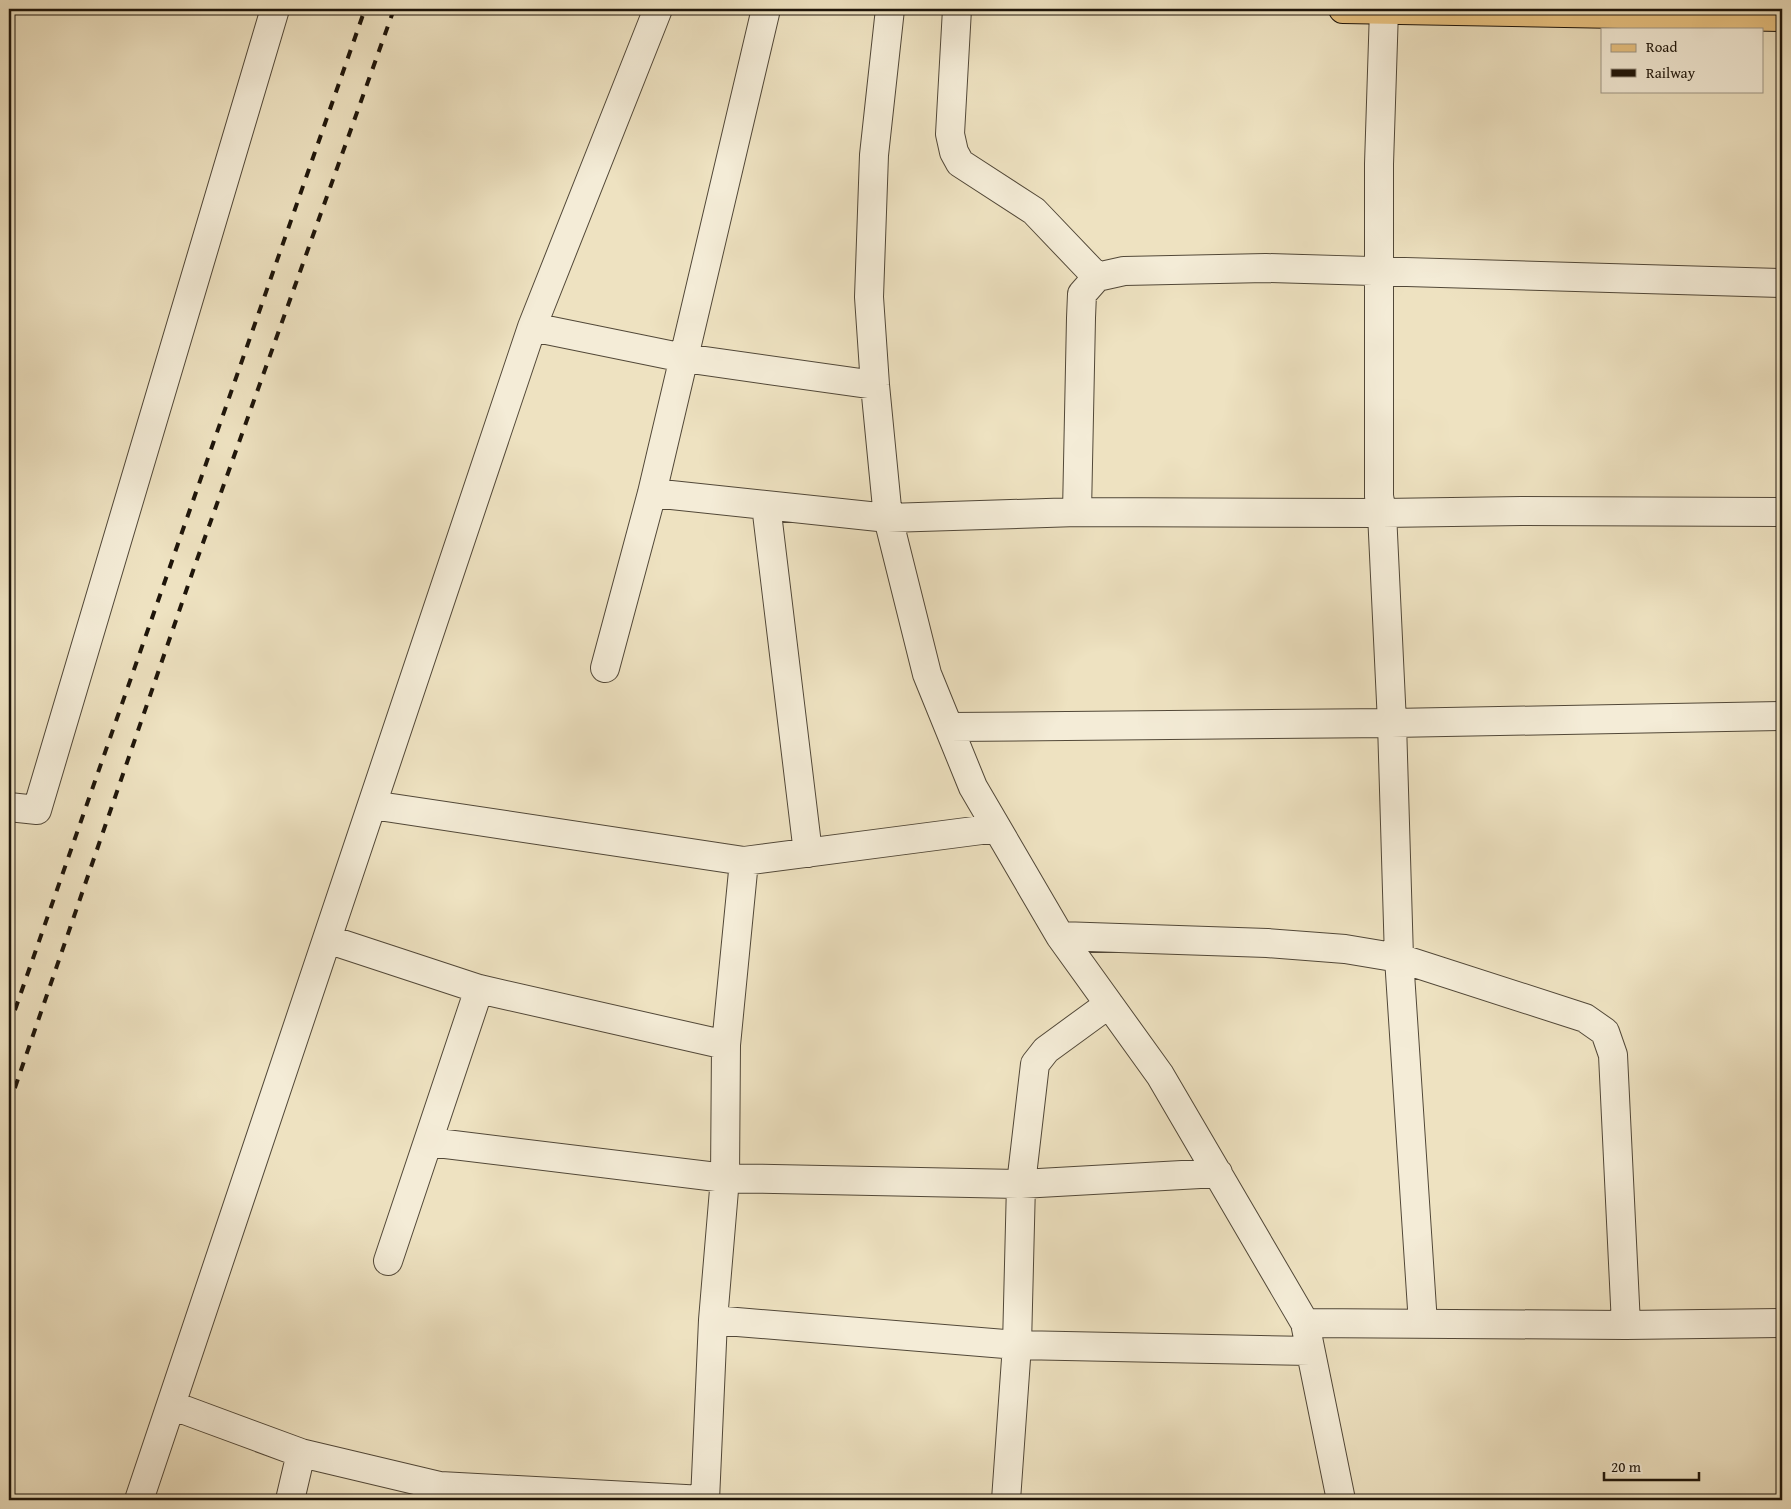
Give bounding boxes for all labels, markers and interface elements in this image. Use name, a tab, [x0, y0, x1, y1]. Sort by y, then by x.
legend	[1601, 28, 1764, 92]
text: Road	[1646, 36, 1677, 57]
text: Railway	[1646, 62, 1696, 83]
scale bar	[1604, 1449, 1698, 1481]
text: 20 m	[1611, 1456, 1642, 1477]

